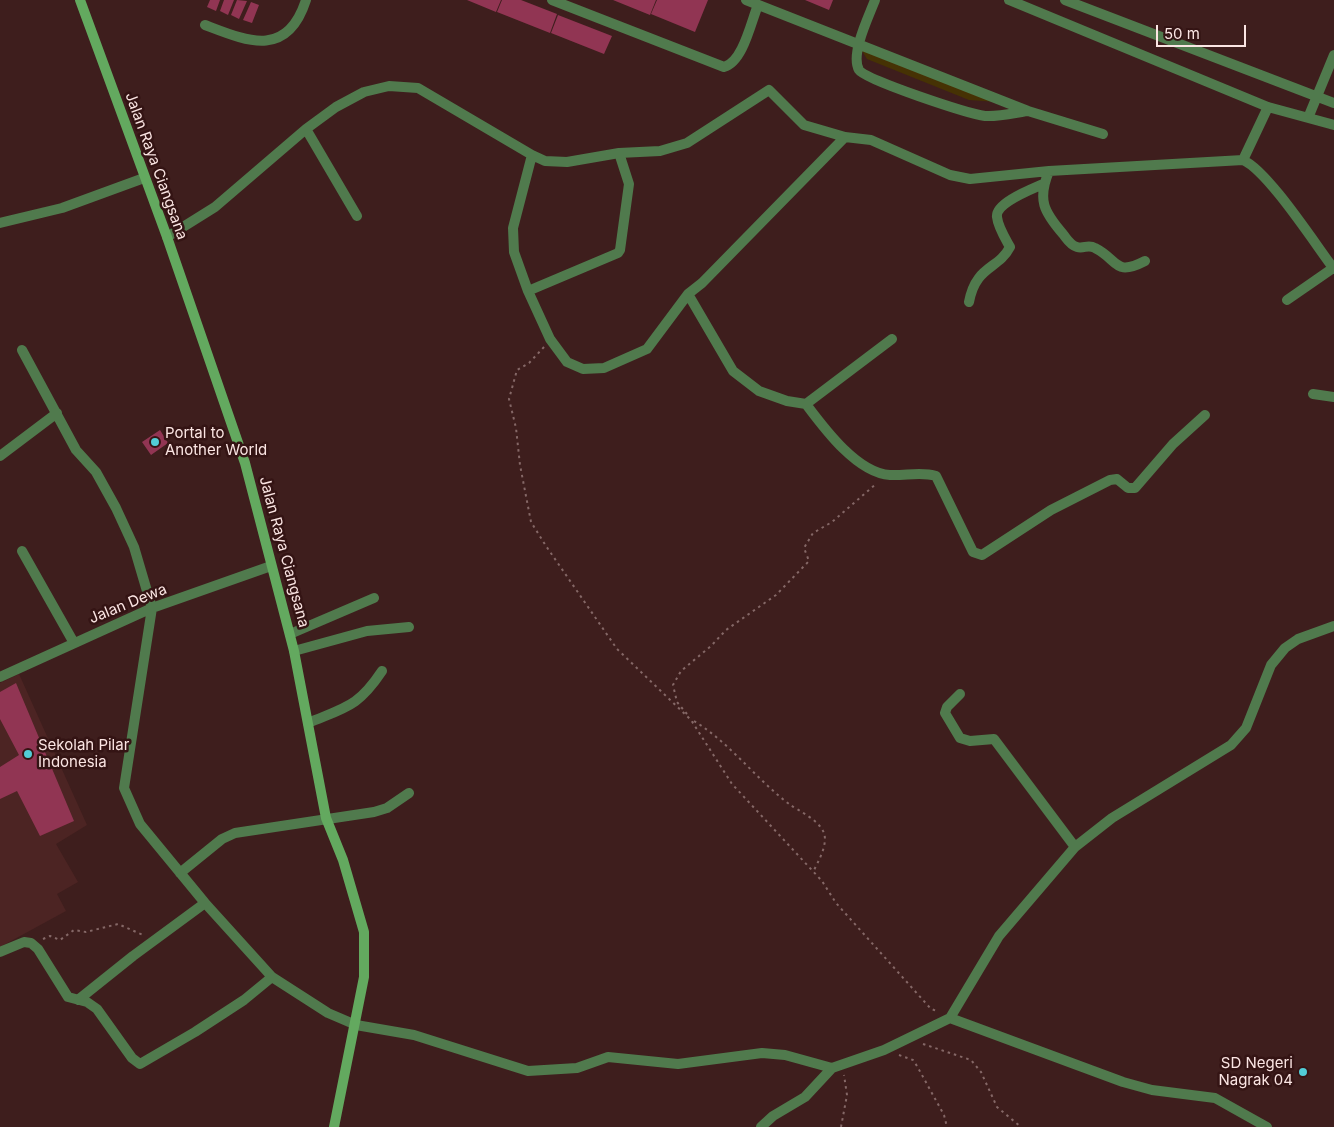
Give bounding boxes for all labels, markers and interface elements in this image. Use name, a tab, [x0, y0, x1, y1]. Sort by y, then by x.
scale bar	[1159, 15, 1249, 47]
text: 50 m	[1164, 24, 1200, 43]
street label: Jalan Raya Ciangsana	[121, 90, 191, 242]
place label: Portal to Another World	[165, 424, 267, 459]
marker: Portal to Another World	[149, 436, 161, 448]
street label: Jalan Raya Ciangsana	[255, 475, 313, 629]
street label: Jalan Dewa	[87, 580, 169, 628]
place label: Sekolah Pilar Indonesia	[38, 736, 129, 771]
marker: Sekolah Pilar Indonesia	[22, 748, 34, 760]
place label: SD Negeri Nagrak 04	[1218, 1054, 1293, 1089]
marker: SD Negeri Nagrak 04	[1297, 1066, 1309, 1078]

